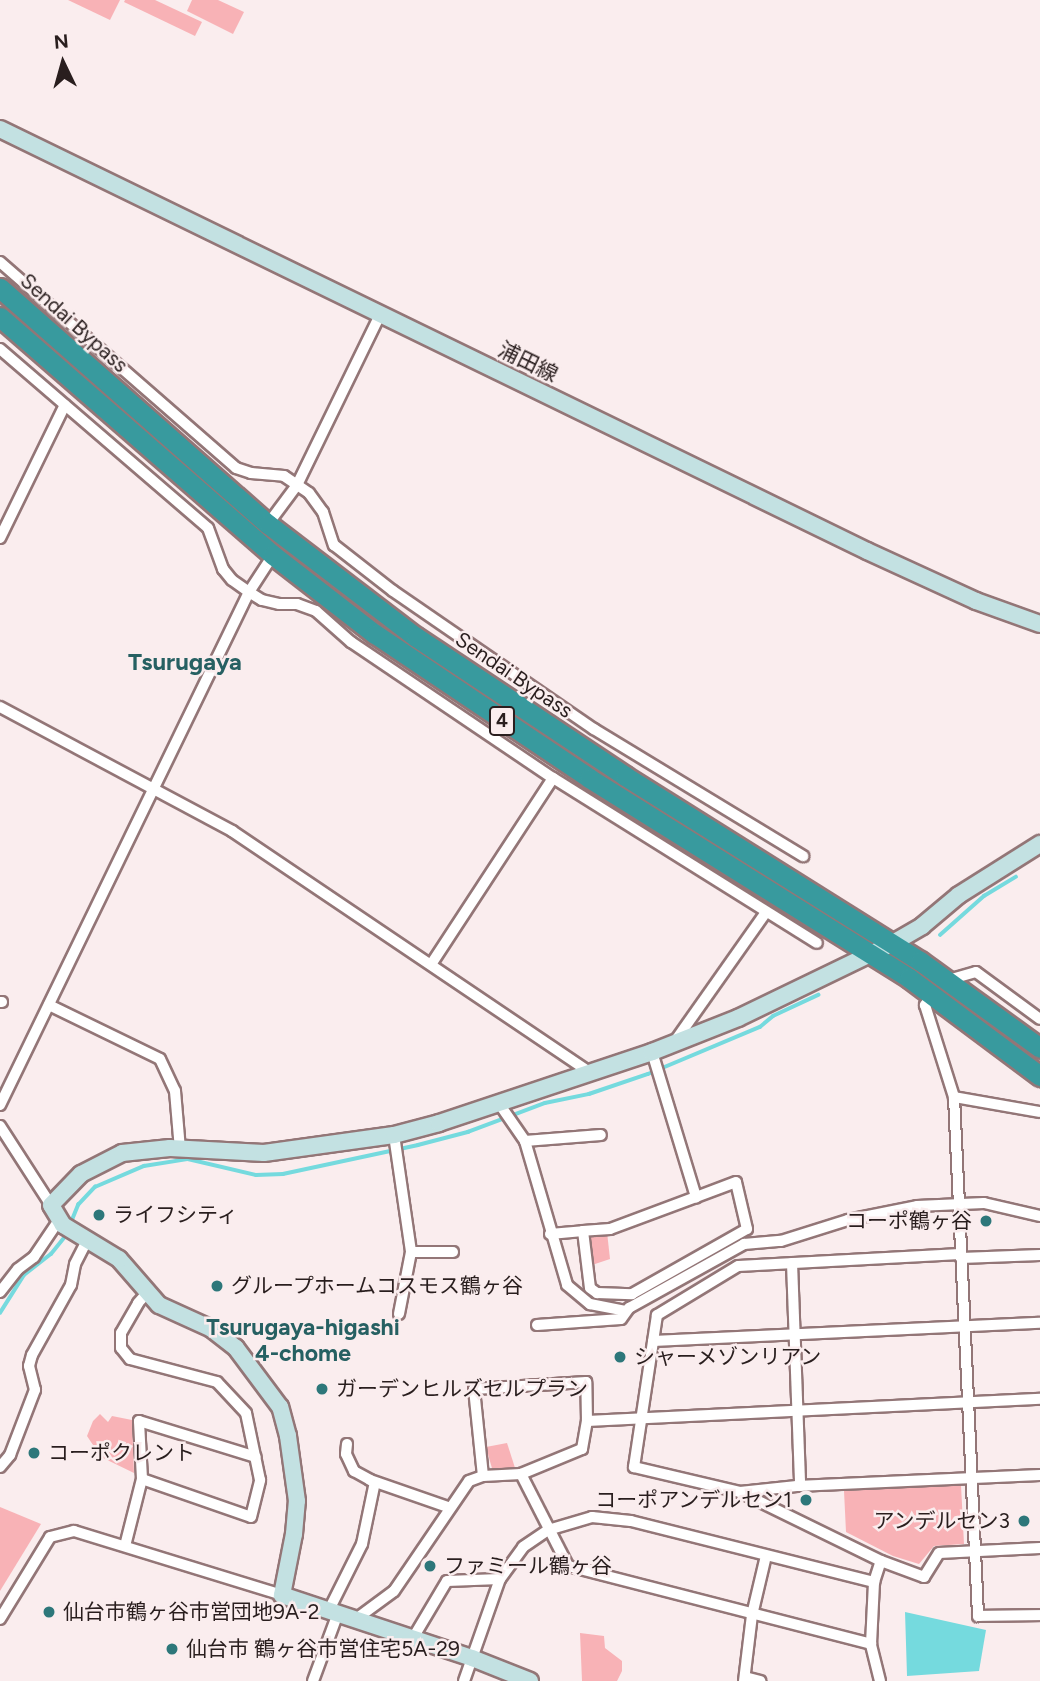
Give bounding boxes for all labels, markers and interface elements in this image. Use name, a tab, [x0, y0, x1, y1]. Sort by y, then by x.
north arrow	[28, 28, 98, 98]
text: N	[53, 29, 69, 54]
street label: Sendai Bypass	[15, 268, 133, 378]
street label: 浦田線	[494, 337, 562, 387]
street label: Sendai Bypass	[451, 627, 577, 723]
district label: Tsurugaya	[128, 648, 242, 676]
road number: 4	[488, 706, 516, 736]
place label: ライフシティ	[113, 1202, 239, 1228]
marker: ライフシティ	[91, 1207, 107, 1223]
place label: コーポ鶴ヶ谷	[846, 1208, 972, 1234]
marker: コーポ鶴ヶ谷	[978, 1213, 994, 1229]
place label: グループホームコスモス鶴ヶ谷	[231, 1273, 525, 1299]
marker: グループホームコスモス鶴ヶ谷	[209, 1278, 225, 1294]
district label: Tsurugaya-higashi 4-chome	[206, 1313, 400, 1367]
place label: シャーメゾンリアン	[634, 1344, 823, 1370]
marker: シャーメゾンリアン	[612, 1349, 628, 1365]
place label: ガーデンヒルズセルプラン	[336, 1376, 588, 1402]
marker: ガーデンヒルズセルプラン	[314, 1381, 330, 1397]
place label: コーポクレント	[48, 1440, 195, 1466]
marker: コーポクレント	[26, 1445, 42, 1461]
place label: コーポアンデルセン1	[594, 1487, 792, 1513]
marker: コーポアンデルセン1	[798, 1492, 814, 1508]
place label: アンデルセン3	[873, 1508, 1010, 1534]
marker: アンデルセン3	[1016, 1513, 1032, 1529]
place label: ファミール鶴ヶ谷	[444, 1553, 612, 1579]
marker: ファミール鶴ヶ谷	[422, 1558, 438, 1574]
place label: 仙台市鶴ヶ谷市営団地9A-2	[63, 1599, 320, 1625]
marker: 仙台市鶴ヶ谷市営団地9A-2	[41, 1604, 57, 1620]
place label: 仙台市 鶴ヶ谷市営住宅5A-29	[186, 1636, 460, 1662]
marker: 仙台市 鶴ヶ谷市営住宅5A-29	[164, 1641, 180, 1657]

